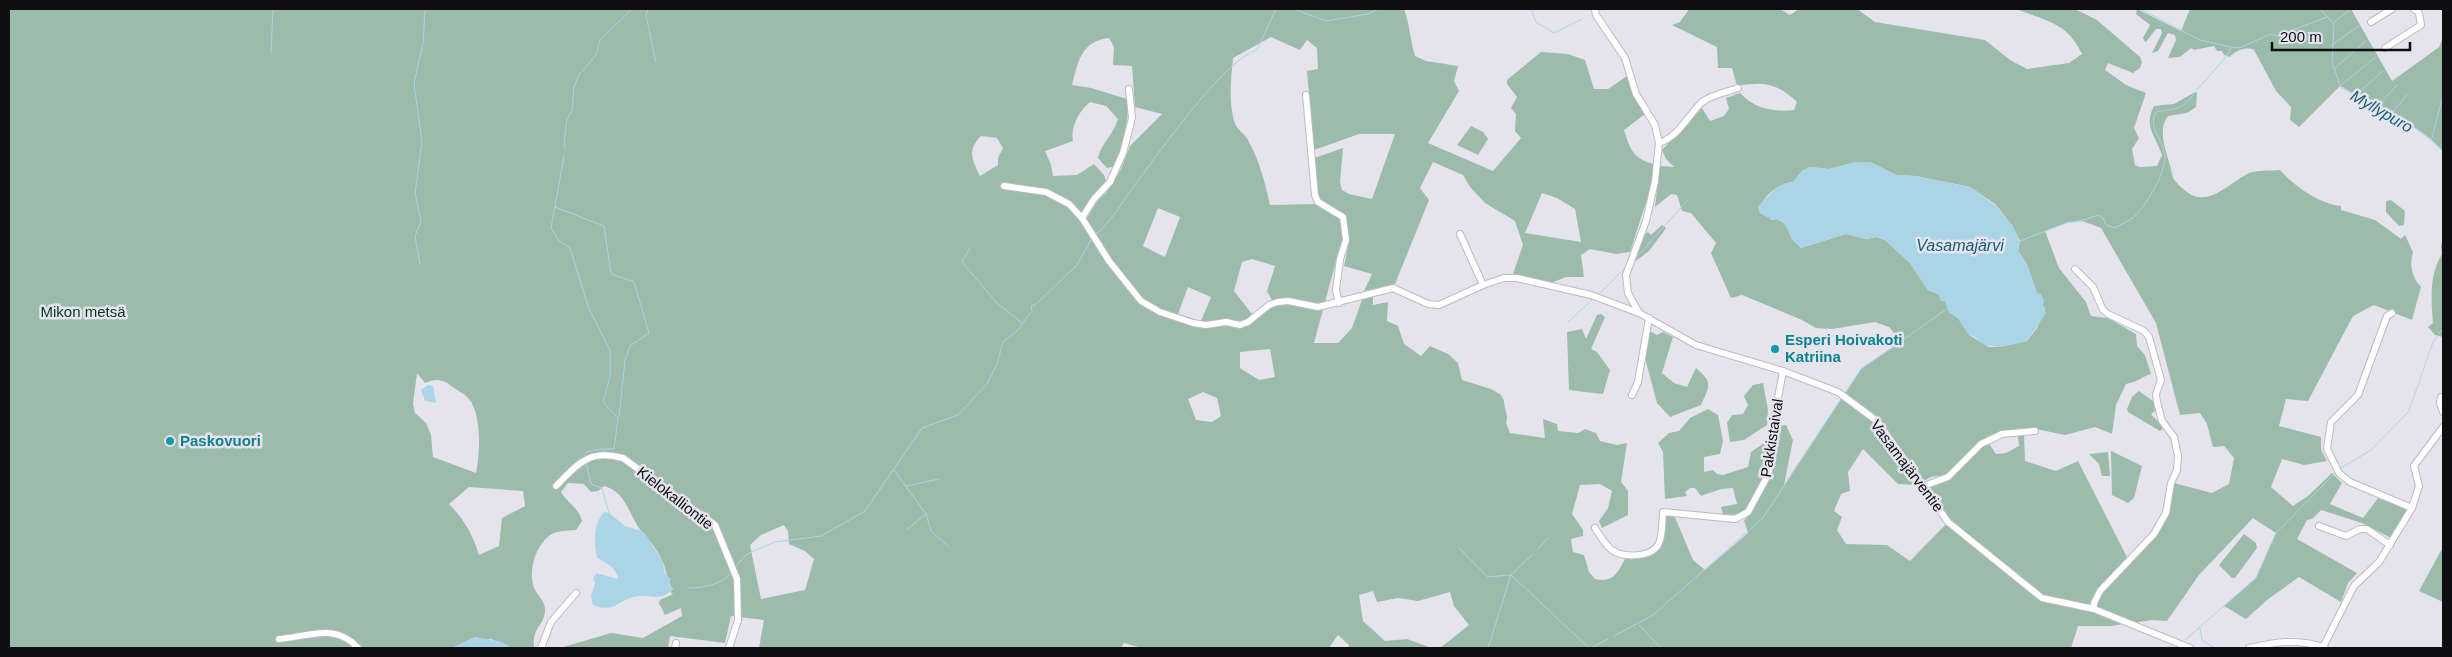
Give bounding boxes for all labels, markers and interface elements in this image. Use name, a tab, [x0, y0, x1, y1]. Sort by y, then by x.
scale bar	[2272, 20, 2410, 52]
text: 200 m	[2280, 28, 2322, 45]
water label: Myllypuro	[2348, 87, 2416, 136]
water label: Vasamajärvi	[1916, 237, 2004, 254]
park label: Mikon metsä	[40, 303, 126, 320]
place label: Esperi Hoivakoti Katriina	[1785, 331, 1903, 365]
marker: Esperi Hoivakoti Katriina	[1769, 343, 1781, 355]
street label: Pakkistaival	[1757, 397, 1786, 478]
street label: Vasamajärventie	[1867, 416, 1947, 515]
place label: Paskovuori	[180, 432, 261, 449]
marker: Paskovuori	[164, 435, 176, 447]
street label: Kielokalliontie	[634, 463, 717, 533]

